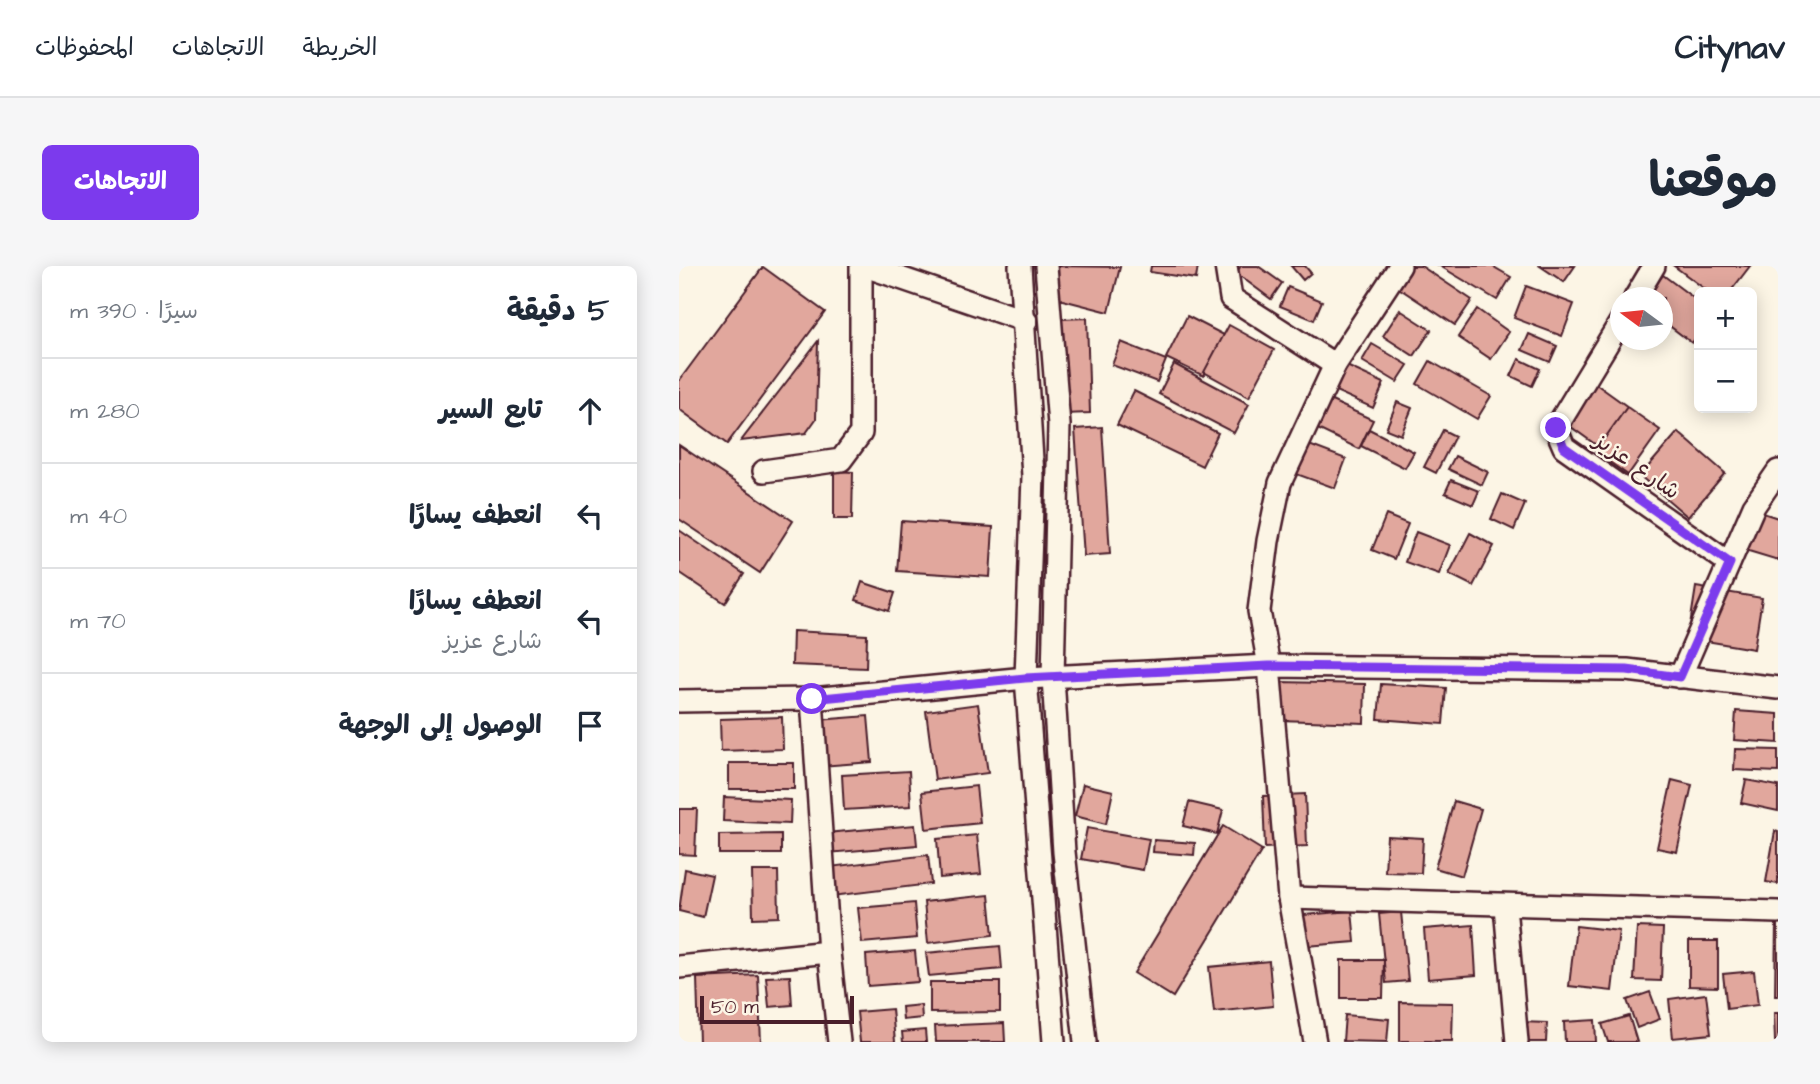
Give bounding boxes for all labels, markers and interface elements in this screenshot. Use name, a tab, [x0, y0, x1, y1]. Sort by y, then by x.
text: Citynav	[1675, 25, 1785, 71]
text: المحفوظات	[35, 31, 134, 65]
text: الاتجاهات	[172, 31, 265, 65]
text: الخريطة	[303, 31, 377, 65]
button: الاتجاهات	[42, 145, 199, 220]
text: موقعنا	[1648, 148, 1778, 216]
north arrow	[1610, 287, 1673, 350]
map controls	[1694, 287, 1757, 413]
button: +	[1694, 287, 1757, 350]
text: 5 دقيقة	[507, 290, 609, 332]
text: سيرًا · 390 m	[70, 295, 198, 327]
button: −	[1694, 350, 1757, 413]
text: تابع السير	[439, 392, 542, 428]
icon: ahead	[571, 392, 609, 430]
text: 280 m	[70, 395, 140, 427]
route end	[1540, 412, 1571, 443]
street label: شارع عزيز	[1586, 423, 1687, 507]
text: انعطف يسارًا	[409, 497, 542, 533]
icon: left	[571, 497, 609, 535]
text: 40 m	[70, 500, 127, 532]
text: انعطف يسارًا	[409, 583, 542, 619]
icon: left	[571, 602, 609, 640]
text: 70 m	[70, 605, 126, 637]
text: شارع عزيز	[443, 625, 542, 657]
route start	[796, 683, 827, 714]
text: الوصول إلى الوجهة	[338, 707, 542, 743]
icon: arrive	[571, 707, 609, 745]
scale bar	[700, 993, 854, 1025]
text: 50 m	[711, 994, 759, 1021]

